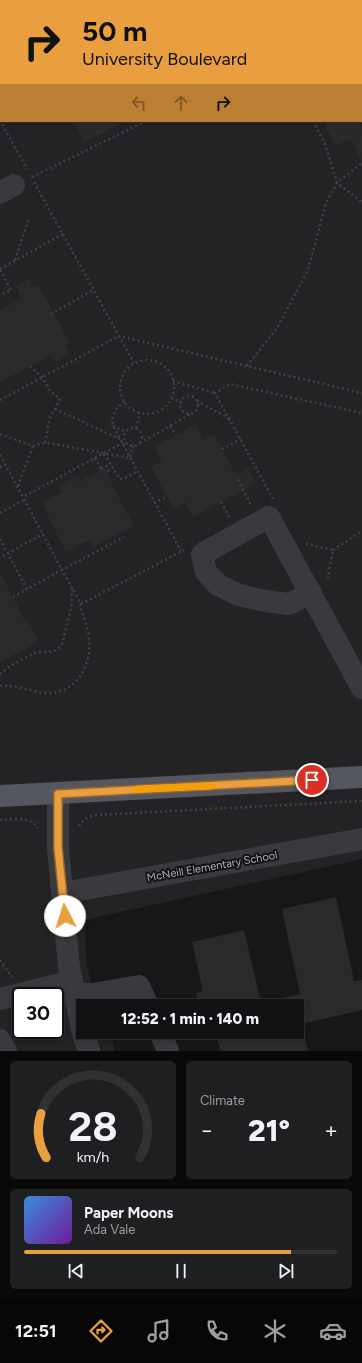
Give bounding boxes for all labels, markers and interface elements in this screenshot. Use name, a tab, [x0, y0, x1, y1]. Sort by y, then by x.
text: 50 m	[82, 14, 148, 48]
icon: right	[16, 16, 68, 68]
text: University Boulevard	[82, 48, 247, 70]
icon: left	[128, 92, 150, 114]
icon: ahead	[170, 92, 192, 114]
icon: right	[212, 92, 234, 114]
pin	[295, 763, 329, 797]
icon: arrive	[301, 769, 323, 791]
street label: McNeill Elementary School	[146, 849, 278, 884]
position arrow	[44, 895, 86, 937]
speed limit sign: 30	[12, 987, 64, 1039]
text: 12:52 · 1 min · 140 m	[121, 1010, 259, 1028]
text: Climate	[200, 1093, 245, 1108]
text: 28	[68, 1101, 118, 1151]
text: 21°	[248, 1112, 290, 1149]
text: −	[200, 1117, 214, 1144]
text: +	[324, 1117, 338, 1144]
text: km/h	[77, 1148, 109, 1166]
text: Paper Moons	[84, 1204, 173, 1222]
text: Ada Vale	[84, 1222, 135, 1237]
icon: previous	[65, 1260, 87, 1282]
icon: pause	[170, 1260, 192, 1282]
icon: next	[275, 1260, 297, 1282]
icon: directions	[87, 1317, 115, 1345]
icon: music	[145, 1317, 173, 1345]
icon: phone	[203, 1317, 231, 1345]
icon: climate	[261, 1317, 289, 1345]
icon: car	[319, 1317, 347, 1345]
text: 12:51	[15, 1320, 57, 1342]

